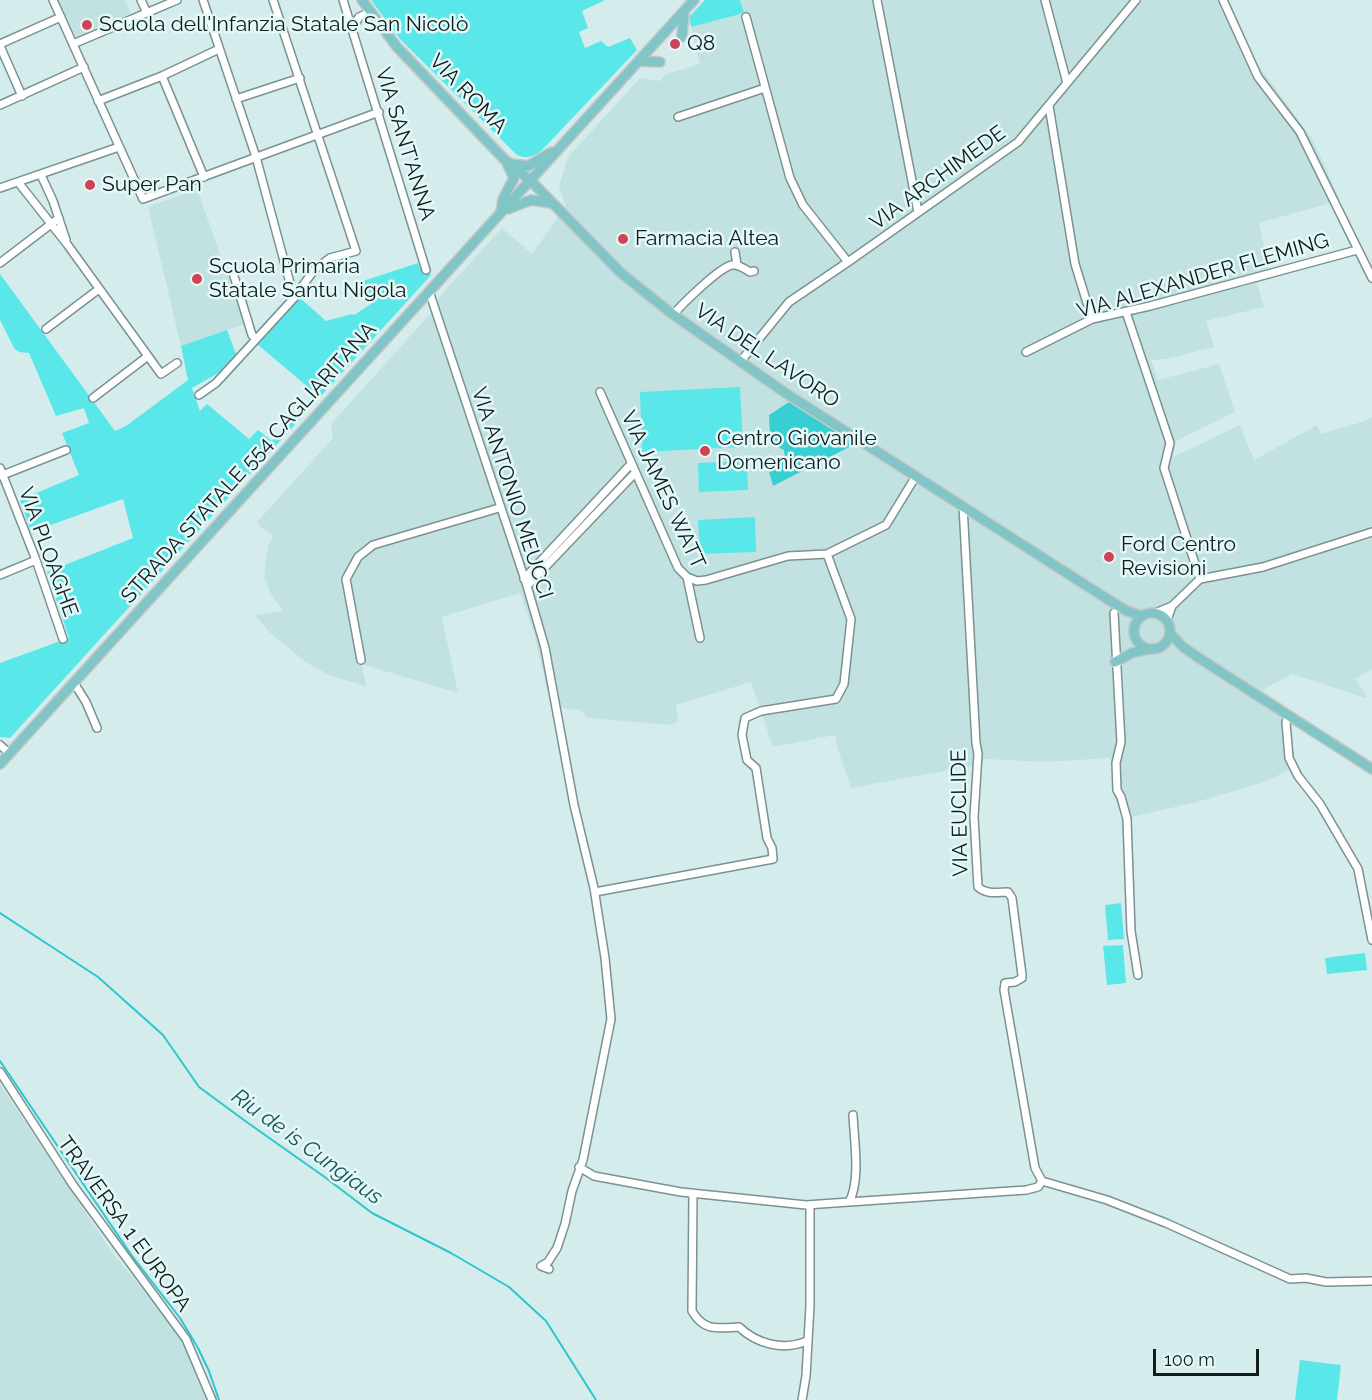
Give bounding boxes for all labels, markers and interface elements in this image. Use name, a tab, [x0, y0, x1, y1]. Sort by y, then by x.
place label: Scuola dell'Infanzia Statale San Nicolò	[99, 12, 469, 38]
marker: Scuola dell'Infanzia Statale San Nicolò	[80, 18, 94, 32]
place label: Q8	[687, 31, 715, 57]
marker: Q8	[668, 37, 682, 51]
street label: VIA ROMA	[424, 49, 512, 139]
street label: VIA SANT'ANNA	[370, 65, 440, 223]
street label: VIA ARCHIMEDE	[865, 120, 1011, 236]
place label: Super Pan	[102, 172, 202, 198]
marker: Super Pan	[83, 178, 97, 192]
place label: Farmacia Altea	[635, 226, 779, 252]
street label: VIA ALEXANDER FLEMING	[1074, 228, 1332, 324]
marker: Farmacia Altea	[616, 232, 630, 246]
place label: Scuola Primaria Statale Santu Nigola	[209, 254, 406, 304]
marker: Scuola Primaria Statale Santu Nigola	[190, 272, 204, 286]
street label: VIA DEL LAVORO	[690, 298, 844, 414]
street label: STRADA STATALE 554 CAGLIARITANA	[116, 317, 382, 609]
street label: VIA ANTONIO MEUCCI	[466, 384, 558, 602]
street label: VIA JAMES WATT	[615, 407, 711, 573]
place label: Centro Giovanile Domenicano	[717, 426, 877, 476]
marker: Centro Giovanile Domenicano	[698, 444, 712, 458]
street label: VIA PLOAGHE	[13, 484, 83, 620]
place label: Ford Centro Revisioni	[1121, 532, 1236, 582]
marker: Ford Centro Revisioni	[1102, 550, 1116, 564]
street label: VIA EUCLIDE	[946, 749, 974, 877]
water label: Riu de is Cungiaus	[226, 1083, 388, 1211]
street label: TRAVERSA 1 EUROPA	[52, 1131, 196, 1317]
scale bar	[1156, 1337, 1262, 1375]
text: 100 m	[1164, 1349, 1215, 1370]

